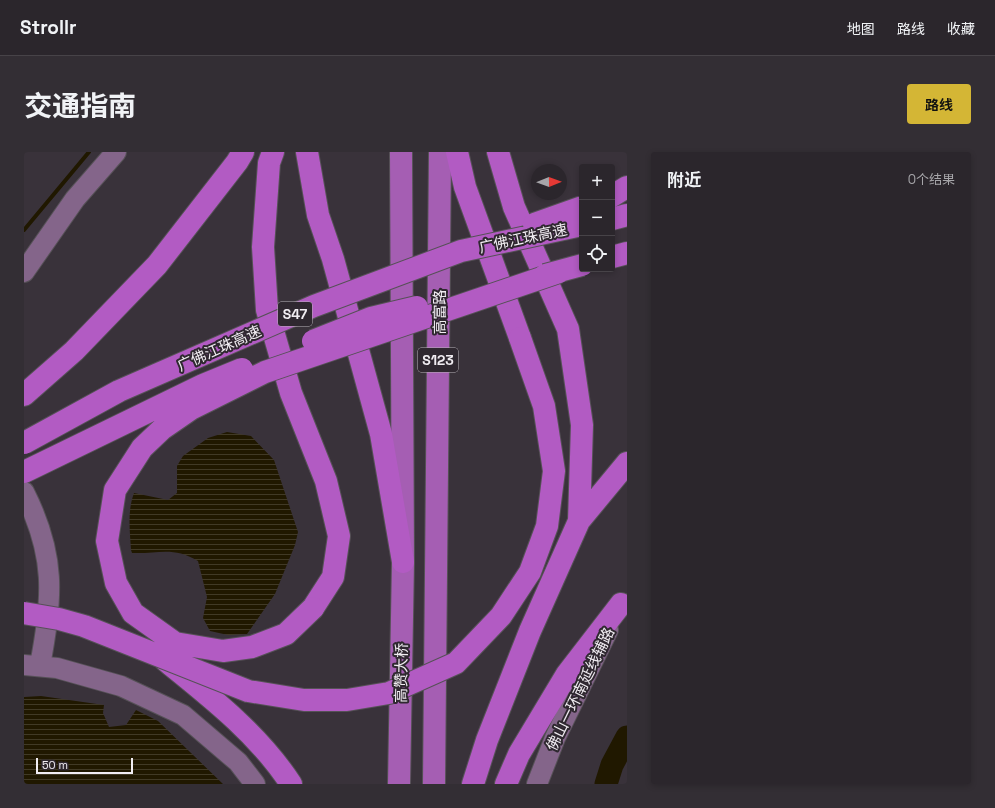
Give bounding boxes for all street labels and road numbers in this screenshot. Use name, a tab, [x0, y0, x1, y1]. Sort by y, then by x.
street label: 广佛江珠高速	[477, 219, 569, 257]
street label: 高富路	[430, 289, 449, 335]
road number: S47	[278, 302, 312, 326]
street label: 广佛江珠高速	[174, 321, 264, 375]
road number: S123	[418, 348, 458, 372]
street label: 佛山一环南延线辅路	[542, 624, 618, 754]
street label: 高赞大桥	[391, 643, 411, 703]

